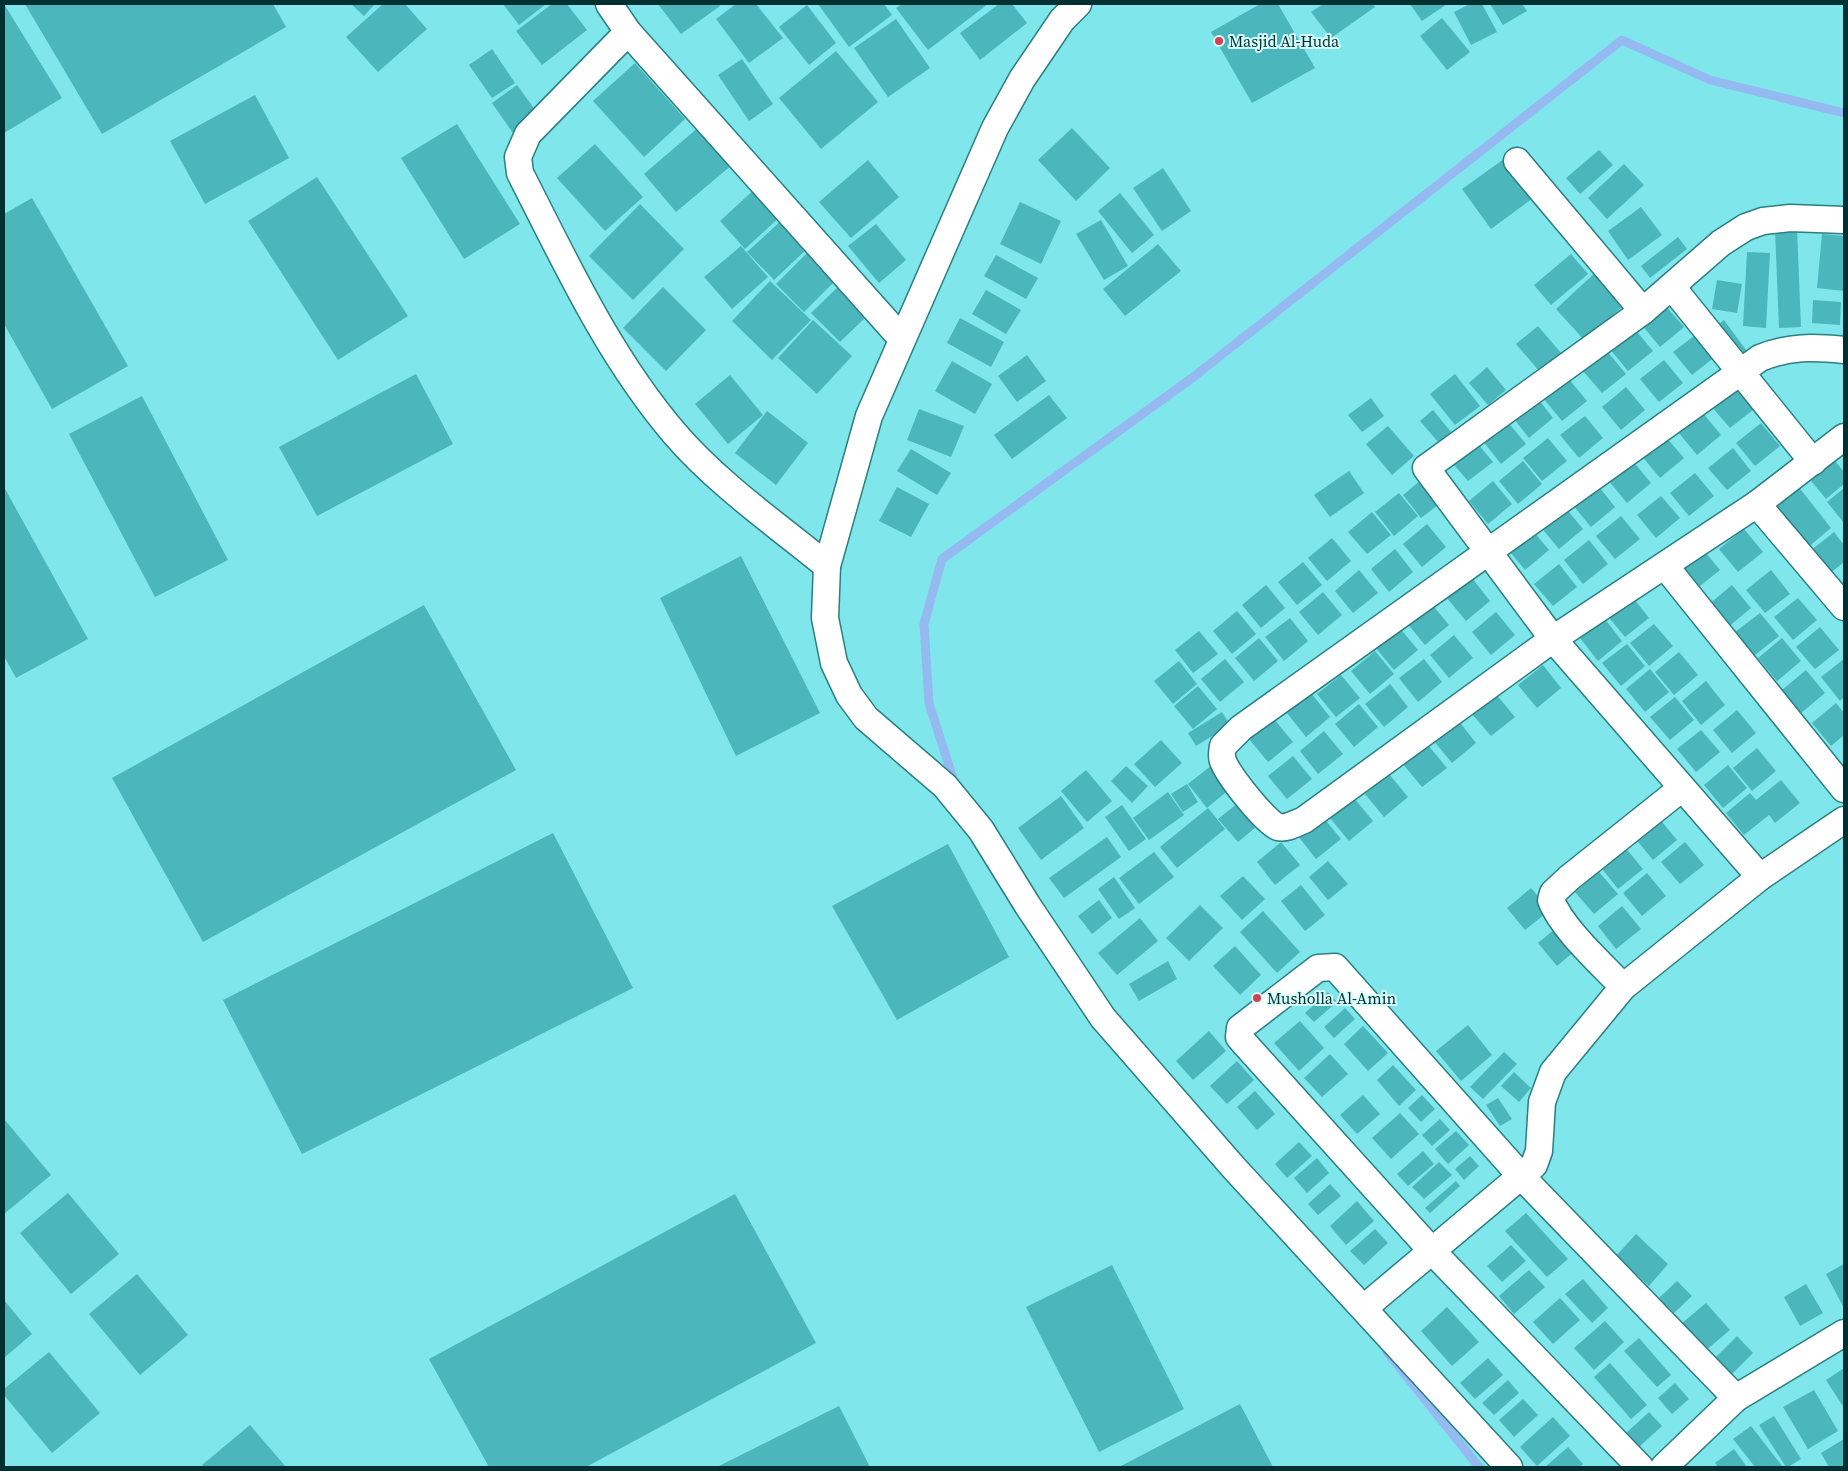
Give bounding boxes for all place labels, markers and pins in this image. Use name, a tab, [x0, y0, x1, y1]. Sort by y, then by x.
place label: Masjid Al-Huda	[1229, 30, 1340, 52]
marker: Masjid Al-Huda	[1213, 35, 1225, 47]
place label: Musholla Al-Amin	[1267, 987, 1396, 1009]
marker: Musholla Al-Amin	[1251, 992, 1263, 1004]

